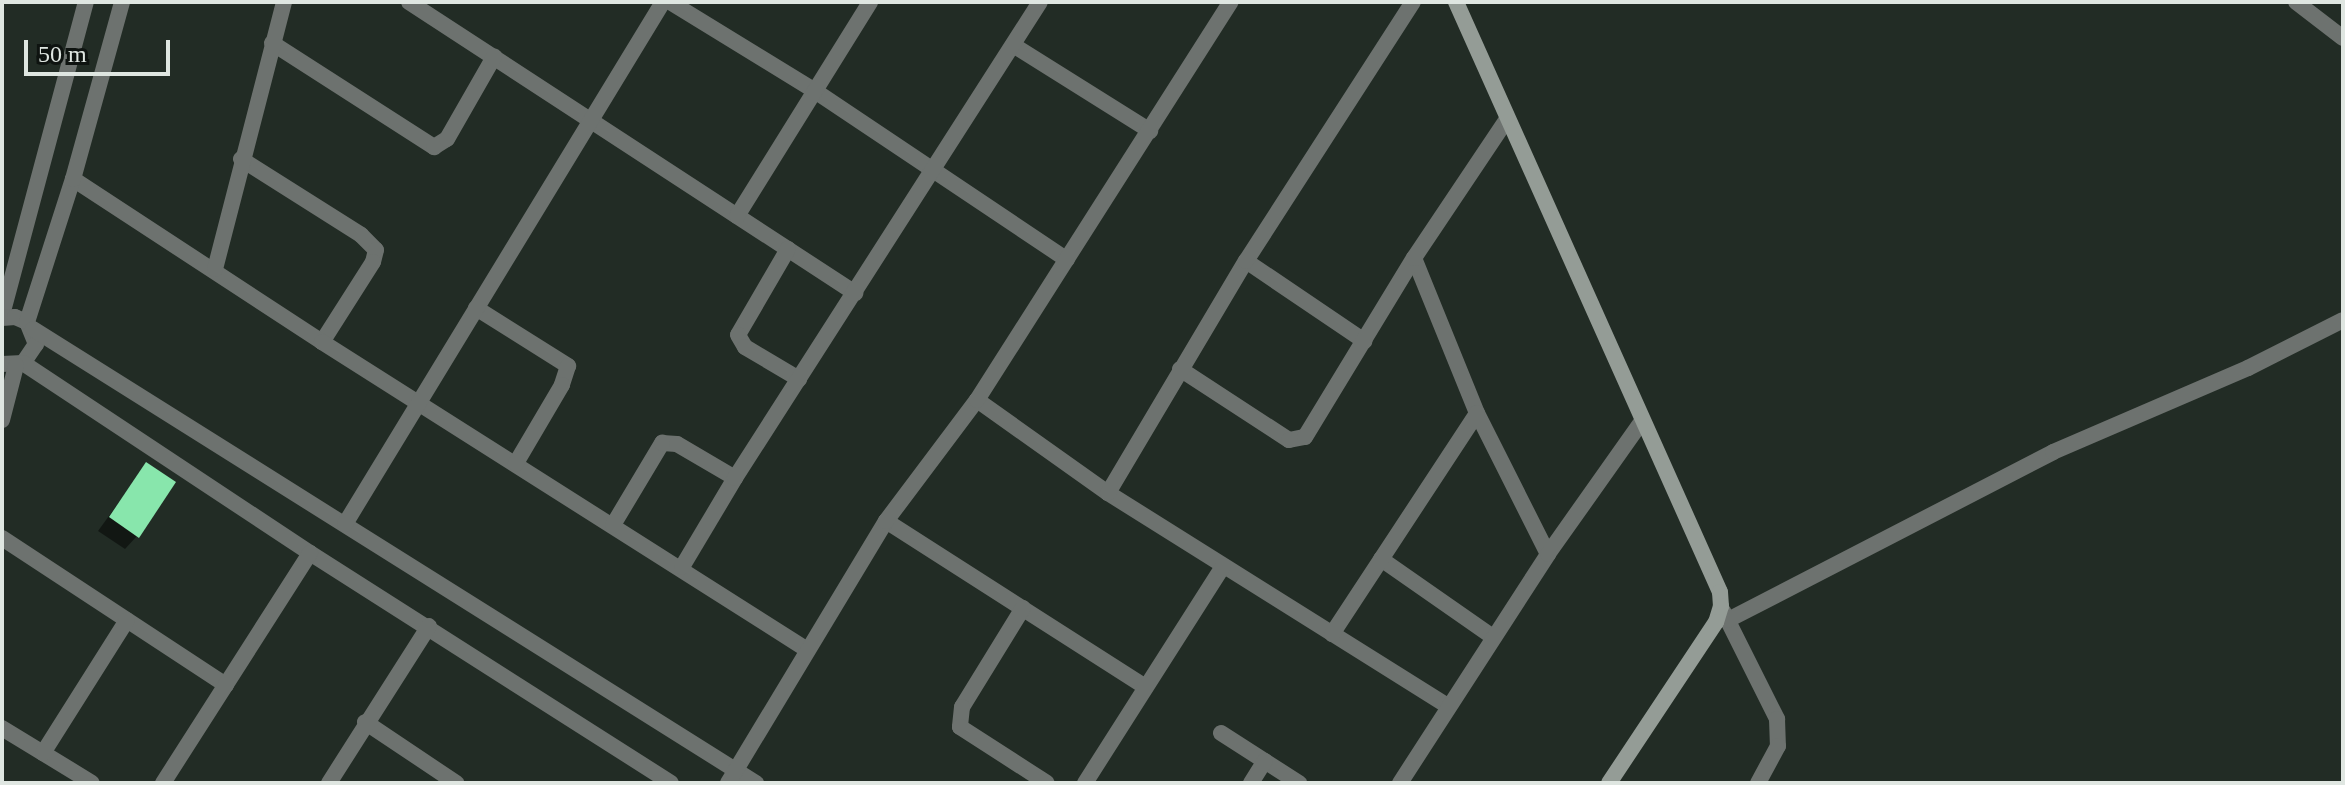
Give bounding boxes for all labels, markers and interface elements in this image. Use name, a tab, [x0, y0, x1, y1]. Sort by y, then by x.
scale bar	[28, 24, 174, 74]
text: 50 m	[38, 41, 87, 67]

